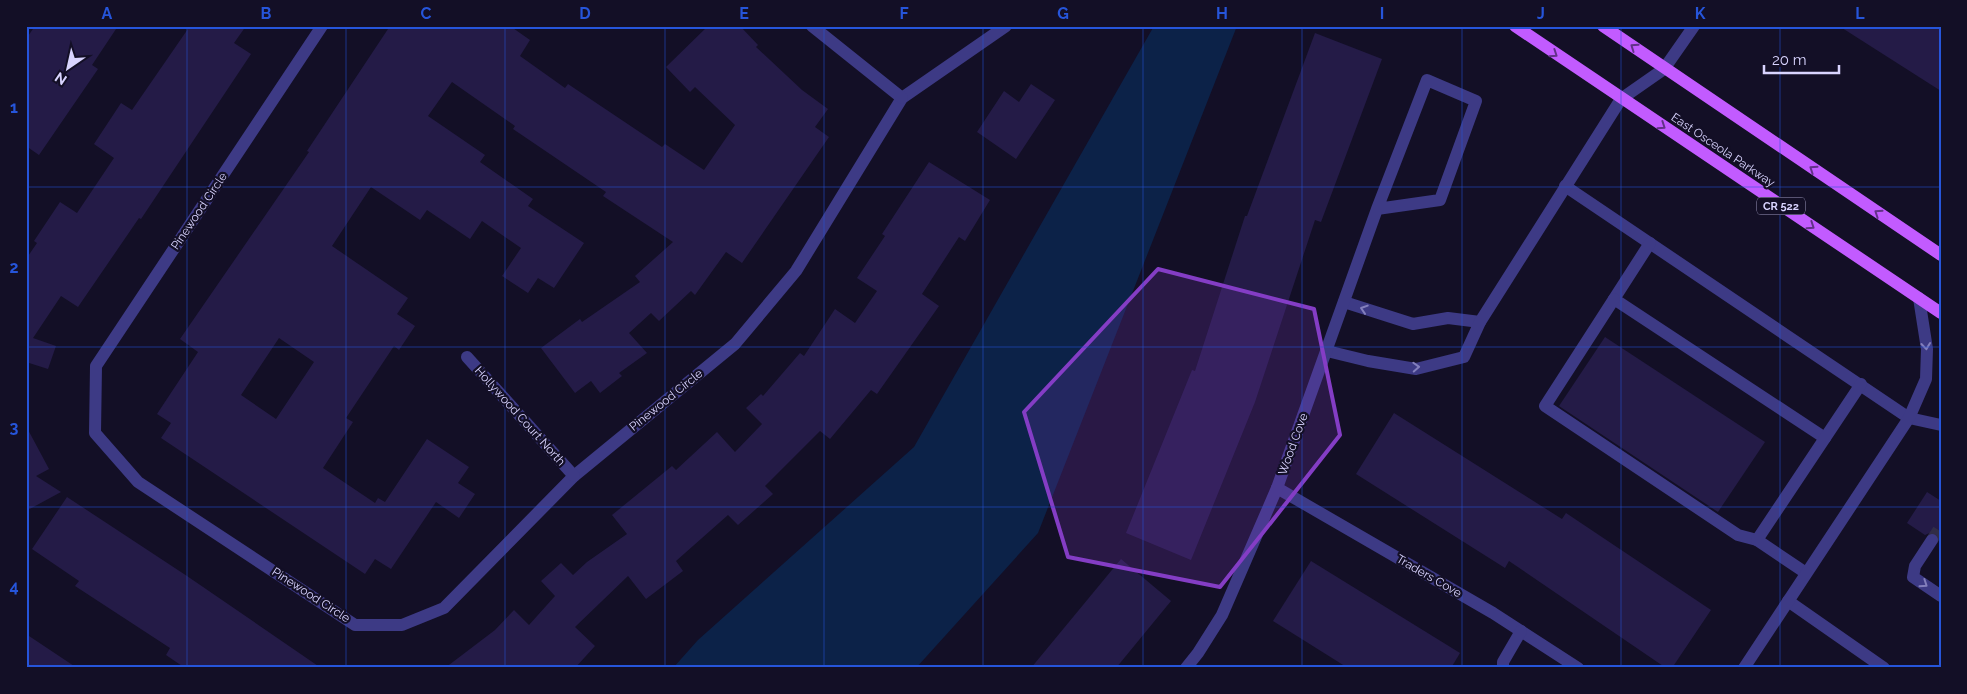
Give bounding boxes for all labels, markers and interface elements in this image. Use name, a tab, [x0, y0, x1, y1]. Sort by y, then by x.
text: A	[102, 4, 113, 23]
text: B	[261, 4, 272, 23]
text: C	[421, 4, 432, 23]
text: D	[579, 4, 591, 23]
text: E	[739, 4, 749, 23]
text: F	[899, 4, 909, 23]
text: G	[1057, 4, 1069, 23]
text: H	[1216, 4, 1228, 23]
text: I	[1380, 4, 1384, 23]
text: J	[1537, 4, 1545, 23]
text: K	[1695, 4, 1706, 23]
text: L	[1855, 4, 1865, 23]
north arrow	[42, 42, 92, 92]
scale bar	[1764, 42, 1840, 74]
one-way arrow	[1630, 44, 1639, 53]
one-way arrow	[1549, 48, 1558, 57]
text: 20 m	[1772, 51, 1807, 69]
text: N	[52, 69, 70, 88]
text: 1	[10, 98, 18, 117]
street label: East Osceola Parkway	[1668, 110, 1778, 190]
one-way arrow	[1656, 120, 1665, 129]
one-way arrow	[1809, 166, 1819, 175]
street label: Pinewood Circle	[168, 170, 230, 252]
road number: CR 522	[1757, 198, 1805, 215]
one-way arrow	[1875, 210, 1884, 219]
one-way arrow	[1805, 220, 1815, 229]
text: 2	[9, 258, 19, 277]
one-way arrow	[1361, 304, 1369, 314]
one-way arrow	[1920, 342, 1931, 350]
one-way arrow	[1413, 362, 1421, 372]
street label: Hollywood Court North	[472, 364, 568, 468]
street label: Pinewood Circle	[627, 366, 705, 434]
street label: Wood Cove	[1275, 411, 1311, 477]
text: 3	[10, 418, 19, 437]
street label: Traders Cove	[1394, 552, 1464, 600]
street label: Pinewood Circle	[269, 565, 353, 625]
text: 4	[9, 577, 19, 596]
one-way arrow	[1918, 578, 1927, 588]

